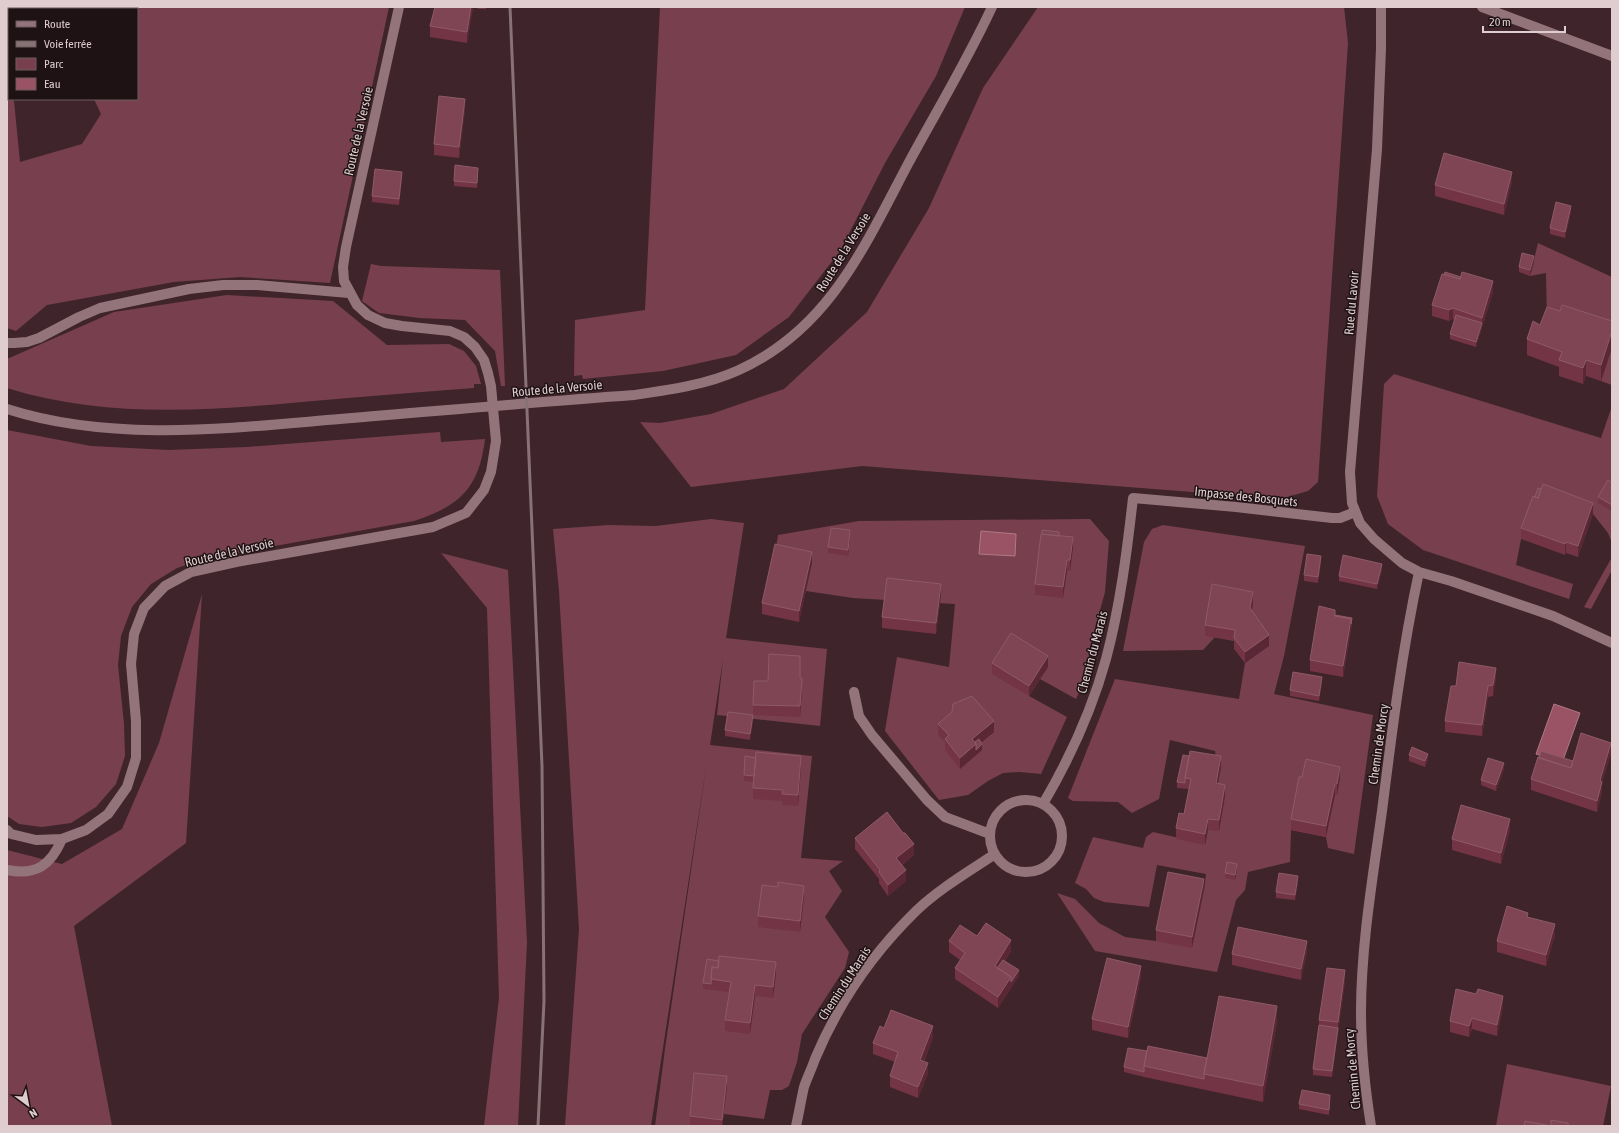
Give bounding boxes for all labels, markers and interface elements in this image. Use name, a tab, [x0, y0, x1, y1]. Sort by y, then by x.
legend	[8, 8, 138, 100]
scale bar	[1483, 8, 1565, 34]
text: 20 m	[1489, 15, 1511, 29]
text: Route	[44, 17, 70, 31]
text: Voie ferrée	[44, 37, 92, 51]
text: Parc	[44, 57, 64, 71]
text: Eau	[44, 77, 61, 91]
street label: Route de la Versoie	[341, 85, 376, 177]
street label: Route de la Versoie	[813, 210, 874, 295]
street label: Rue du Lavoir	[1341, 270, 1362, 336]
street label: Route de la Versoie	[511, 377, 603, 400]
street label: Impasse des Bosquets	[1194, 484, 1299, 509]
street label: Route de la Versoie	[183, 535, 275, 570]
street label: Chemin du Marais	[1074, 609, 1111, 695]
street label: Chemin de Morcy	[1365, 702, 1392, 785]
street label: Chemin du Marais	[815, 943, 874, 1023]
street label: Chemin de Morcy	[1341, 1027, 1364, 1110]
north arrow	[8, 1085, 48, 1125]
text: N	[27, 1107, 39, 1120]

